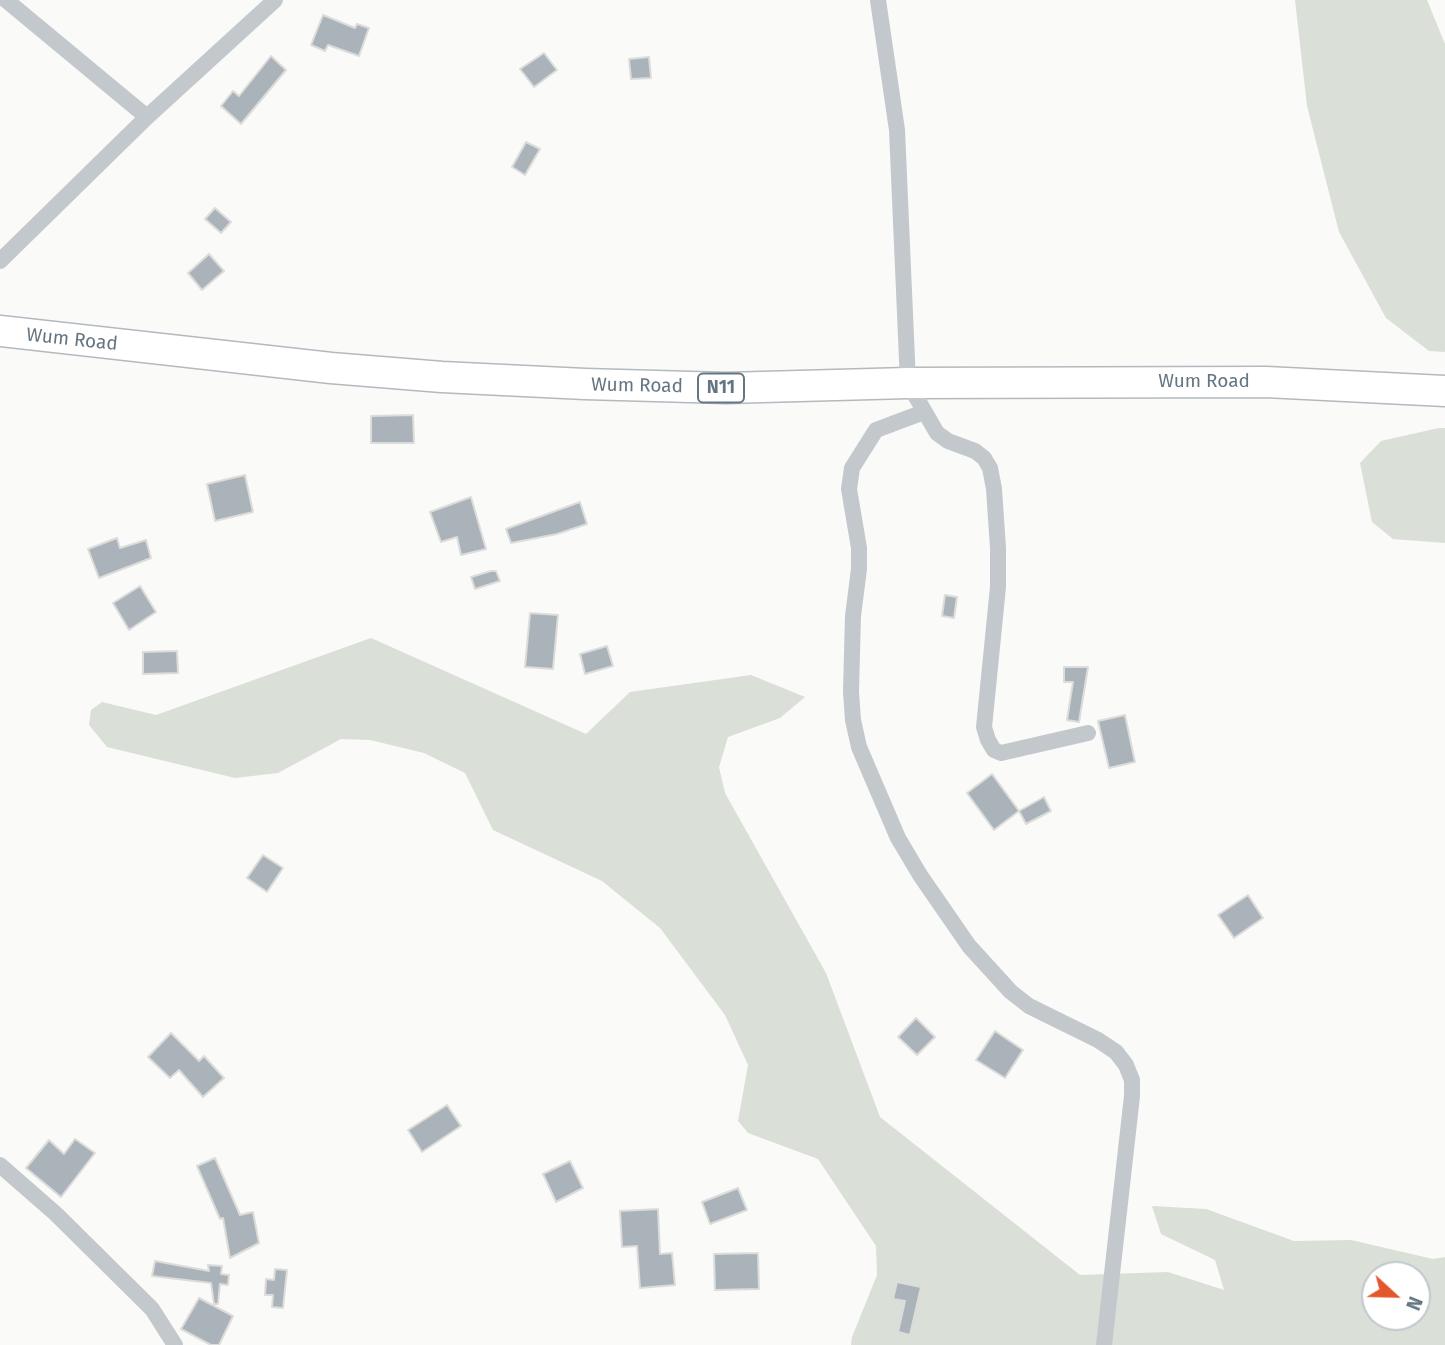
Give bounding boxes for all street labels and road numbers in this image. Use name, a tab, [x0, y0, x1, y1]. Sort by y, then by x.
street label: Wum Road	[25, 324, 119, 356]
street label: Wum Road	[1158, 371, 1250, 393]
street label: Wum Road	[591, 374, 683, 398]
road number: N11	[698, 374, 744, 402]

